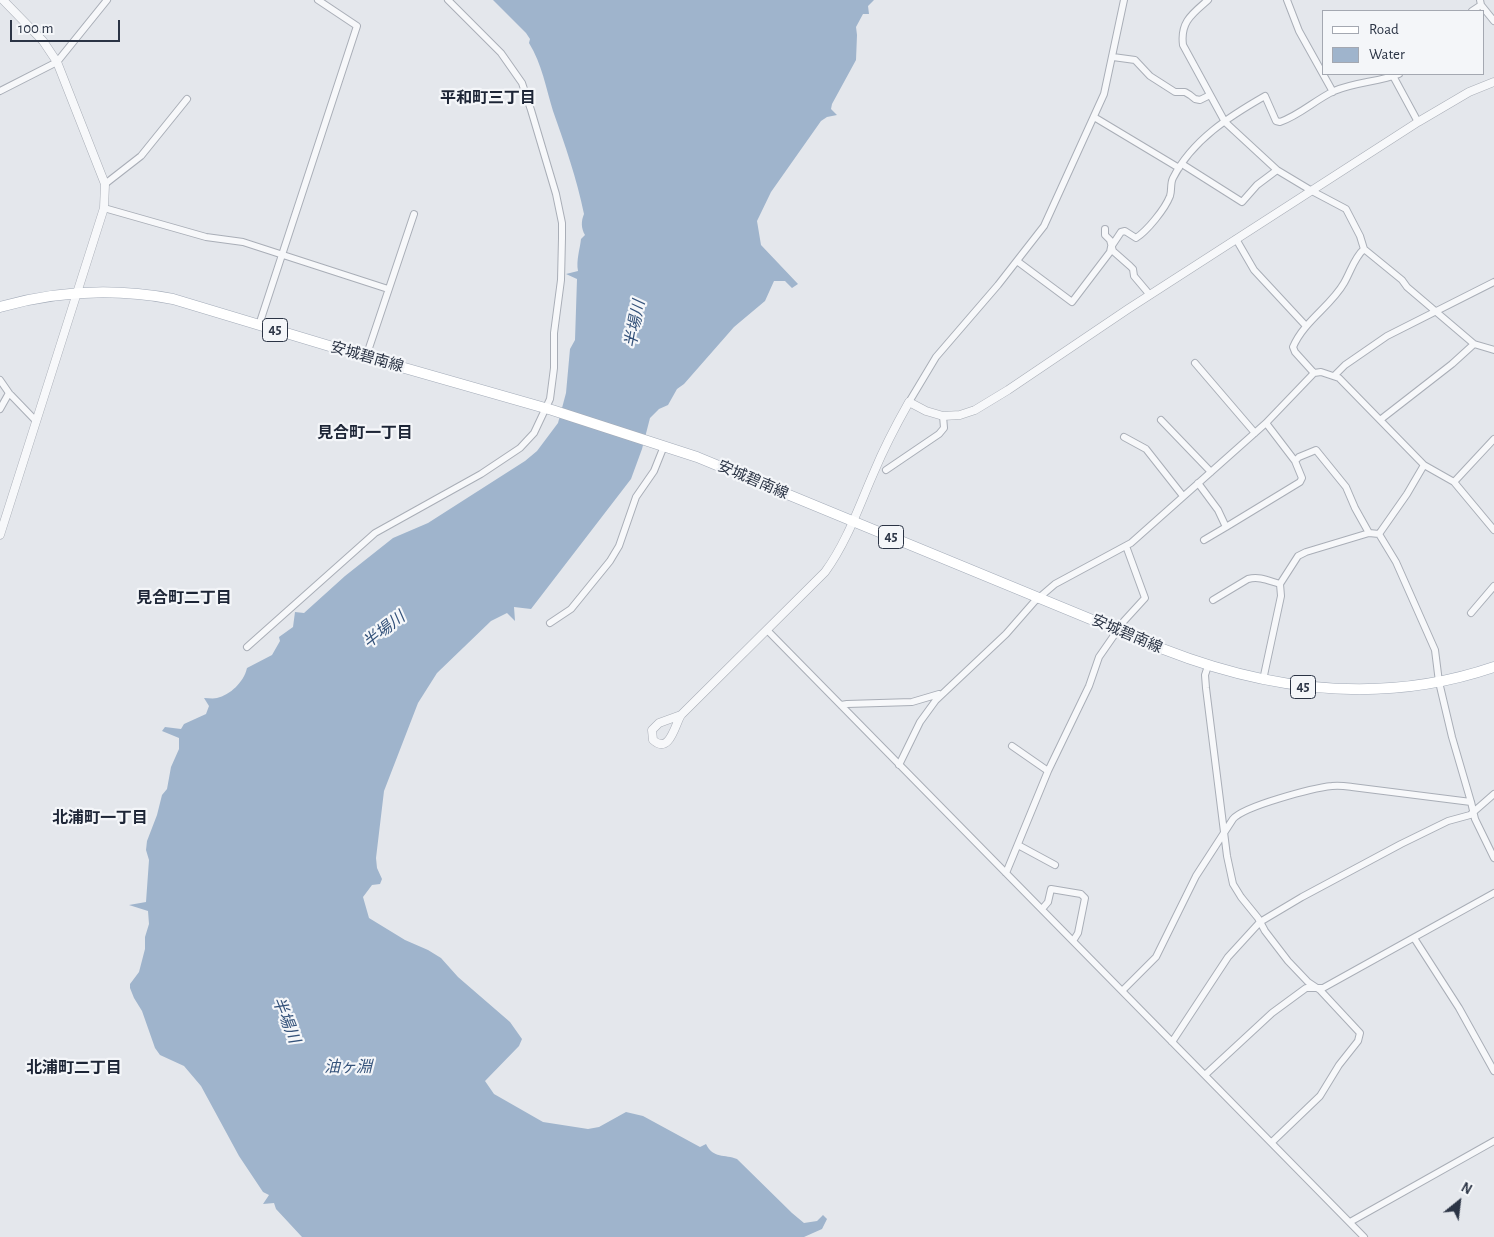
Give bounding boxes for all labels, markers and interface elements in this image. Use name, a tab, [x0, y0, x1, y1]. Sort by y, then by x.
scale bar	[12, 10, 122, 42]
legend	[1322, 10, 1484, 75]
text: 100 m	[18, 21, 53, 36]
text: Road	[1369, 22, 1399, 37]
text: Water	[1369, 47, 1405, 62]
district label: 平和町三丁目	[440, 88, 536, 108]
water label: 半場川	[621, 299, 649, 349]
road number: 45	[262, 318, 288, 342]
street label: 安城碧南線	[328, 338, 406, 376]
district label: 見合町一丁目	[317, 423, 413, 443]
street label: 安城碧南線	[715, 457, 791, 503]
road number: 45	[878, 526, 904, 548]
district label: 見合町二丁目	[136, 588, 232, 608]
water label: 半場川	[359, 608, 409, 652]
street label: 安城碧南線	[1089, 611, 1165, 657]
road number: 45	[1290, 676, 1316, 699]
district label: 北浦町一丁目	[52, 808, 148, 828]
water label: 半場川	[268, 994, 304, 1046]
water label: 油ヶ淵	[324, 1057, 372, 1077]
district label: 北浦町二丁目	[26, 1058, 122, 1078]
north arrow	[1434, 1177, 1484, 1227]
text: N	[1459, 1180, 1474, 1197]

